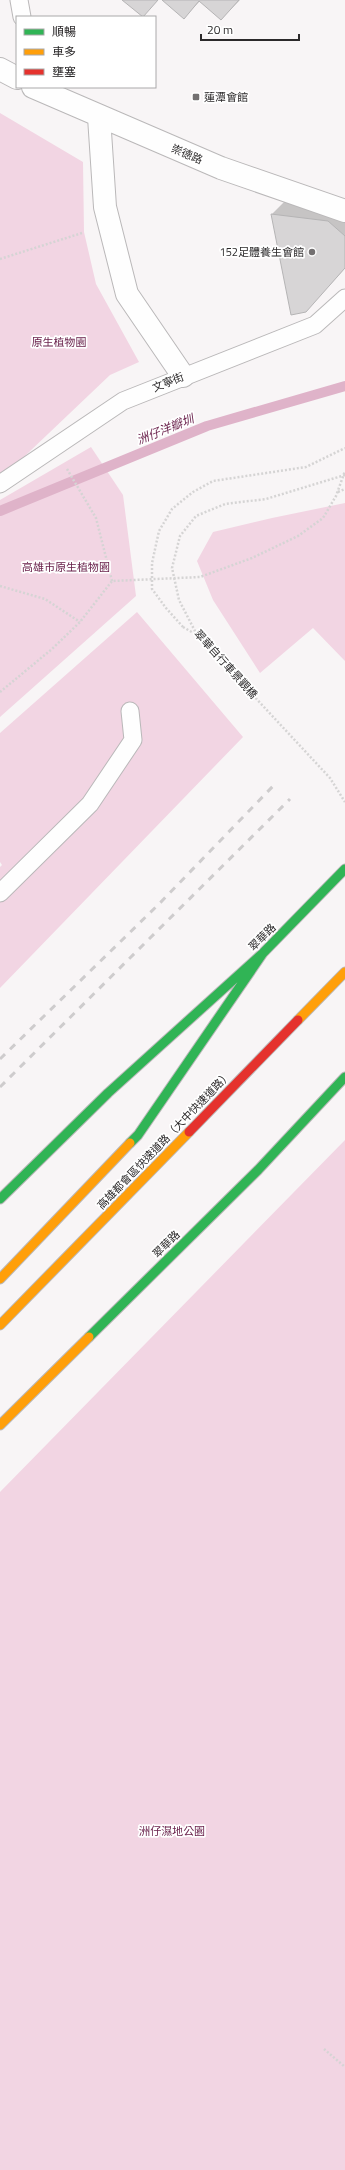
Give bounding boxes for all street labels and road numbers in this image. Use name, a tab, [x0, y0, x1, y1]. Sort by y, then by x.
street label: 崇德路	[169, 140, 205, 168]
street label: 文寧街	[150, 368, 186, 396]
street label: 翠華自行車景觀橋	[191, 626, 261, 702]
street label: 翠華路	[245, 920, 279, 954]
street label: 高雄都會區快速道路（大中快速道路）	[93, 1067, 235, 1213]
street label: 翠華路	[149, 1227, 183, 1261]

